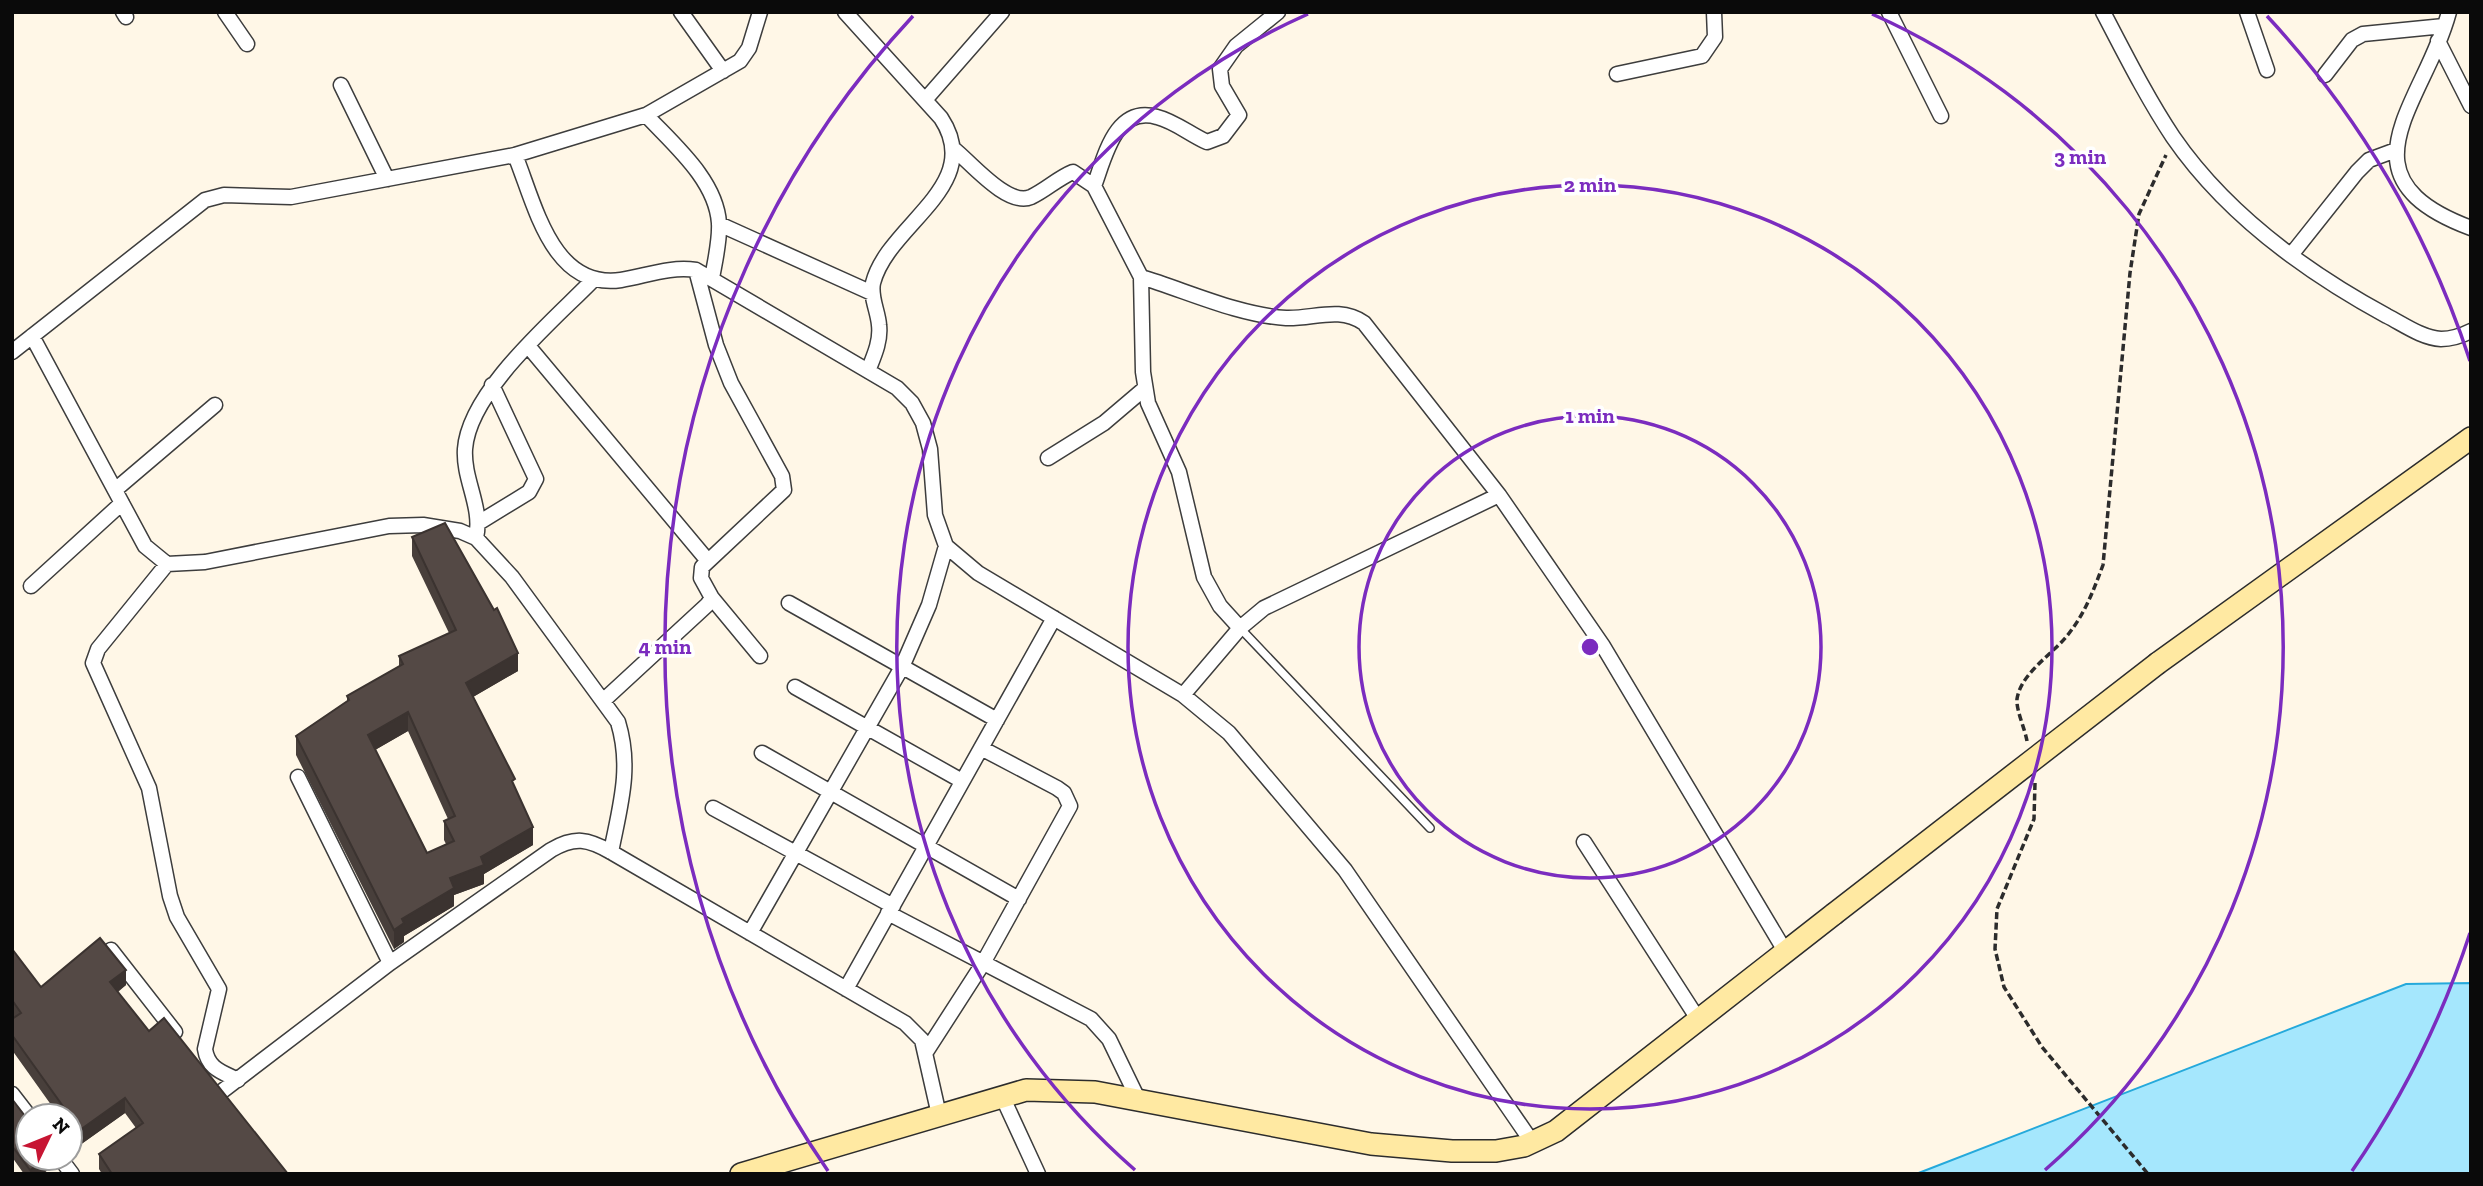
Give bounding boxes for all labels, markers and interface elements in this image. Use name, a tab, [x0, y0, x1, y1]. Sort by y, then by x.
text: 3 min	[2054, 144, 2107, 169]
text: 2 min	[1564, 172, 1617, 197]
text: 1 min	[1565, 403, 1615, 428]
text: 4 min	[638, 634, 692, 659]
centre of rings	[1578, 635, 1602, 659]
north arrow	[14, 1102, 84, 1172]
text: N	[48, 1113, 74, 1139]

